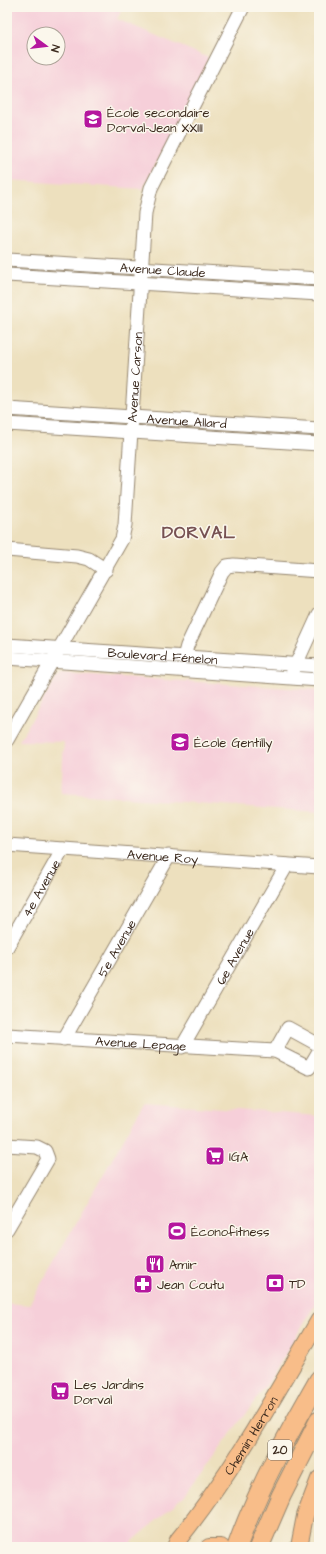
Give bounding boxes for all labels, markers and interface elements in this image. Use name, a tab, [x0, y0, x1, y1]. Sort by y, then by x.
north arrow	[26, 26, 66, 66]
text: N	[47, 43, 63, 54]
place label: École secondaire Dorval-Jean XXIII	[107, 104, 210, 137]
school or university icon: École secondaire Dorval-Jean XXIII	[82, 108, 104, 130]
street label: Avenue Claude	[119, 259, 206, 282]
street label: Avenue Carson	[124, 331, 147, 423]
street label: Avenue Allard	[146, 410, 228, 433]
district label: DORVAL	[162, 521, 236, 545]
street label: Boulevard Fénelon	[107, 644, 219, 669]
school or university icon: École Gentilly	[169, 731, 191, 753]
place label: École Gentilly	[194, 734, 273, 753]
street label: Avenue Roy	[126, 845, 199, 869]
street label: 4e Avenue	[18, 856, 65, 920]
street label: 5e Avenue	[93, 916, 141, 981]
street label: 6e Avenue	[212, 925, 259, 988]
street label: Avenue Lepage	[95, 1032, 187, 1056]
supermarket icon: IGA	[204, 1145, 226, 1167]
place label: IGA	[229, 1148, 249, 1166]
sports icon: Éconofitness	[166, 1220, 188, 1242]
place label: Éconofitness	[191, 1223, 270, 1241]
restaurant icon: Amir	[144, 1253, 166, 1275]
place label: Amir	[169, 1256, 197, 1274]
bank icon: TD	[264, 1272, 286, 1294]
pharmacy icon: Jean Coutu	[132, 1273, 154, 1295]
place label: TD	[289, 1275, 306, 1293]
place label: Jean Coutu	[157, 1276, 225, 1294]
place label: Les Jardins Dorval	[74, 1376, 145, 1409]
supermarket icon: Les Jardins Dorval	[49, 1380, 71, 1402]
street label: Chemin Herron	[220, 1393, 283, 1479]
road number: 20	[268, 1440, 292, 1460]

